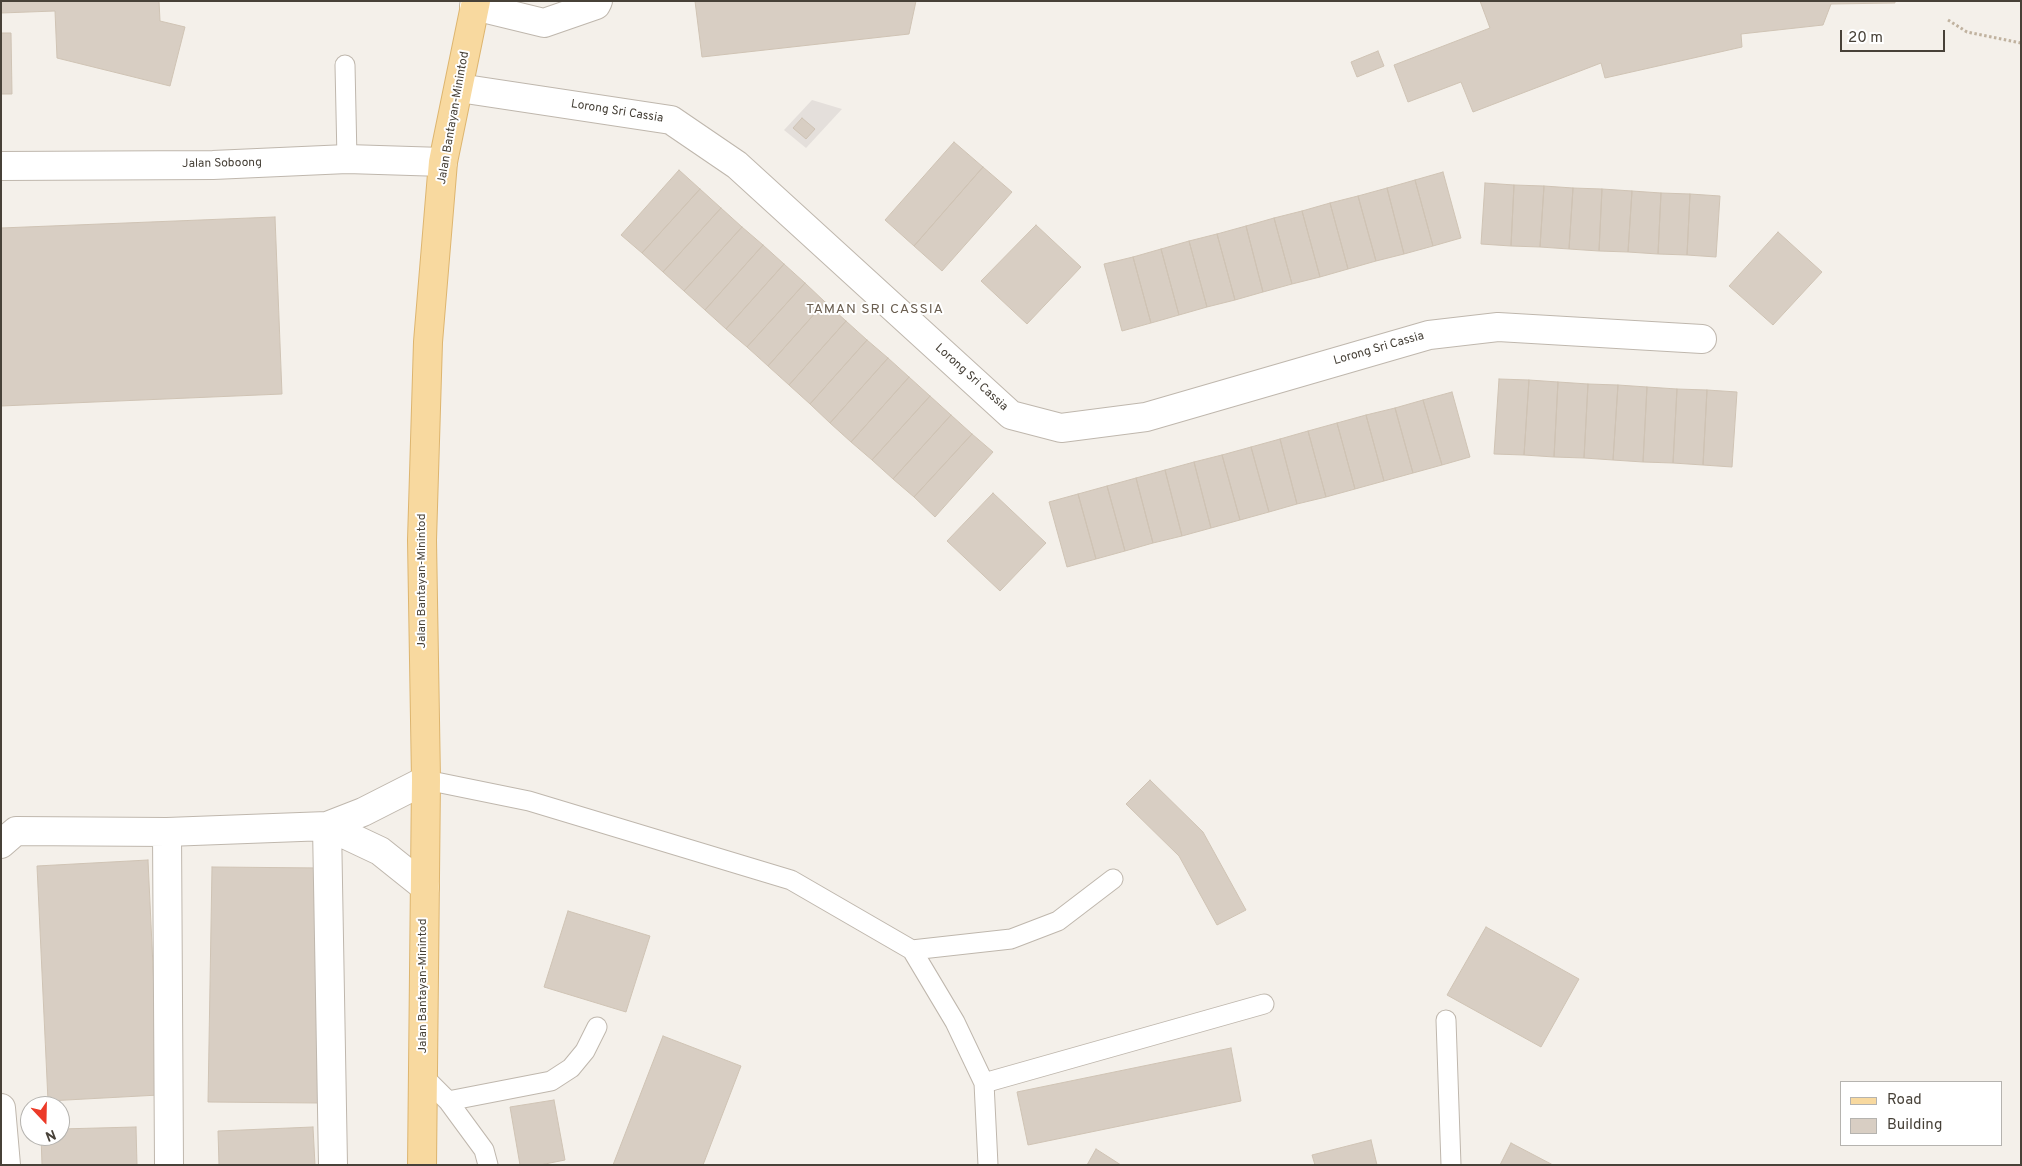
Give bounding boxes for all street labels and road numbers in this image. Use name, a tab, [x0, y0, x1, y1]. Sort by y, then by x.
street label: Jalan Bantayan-Minintod	[435, 50, 473, 186]
street label: Lorong Sri Cassia	[570, 98, 664, 126]
street label: Jalan Soboong	[182, 156, 262, 172]
street label: Lorong Sri Cassia	[1332, 329, 1426, 369]
street label: Lorong Sri Cassia	[932, 341, 1010, 415]
street label: Jalan Bantayan-Minintod	[416, 514, 430, 648]
street label: Jalan Bantayan-Minintod	[417, 919, 431, 1053]

